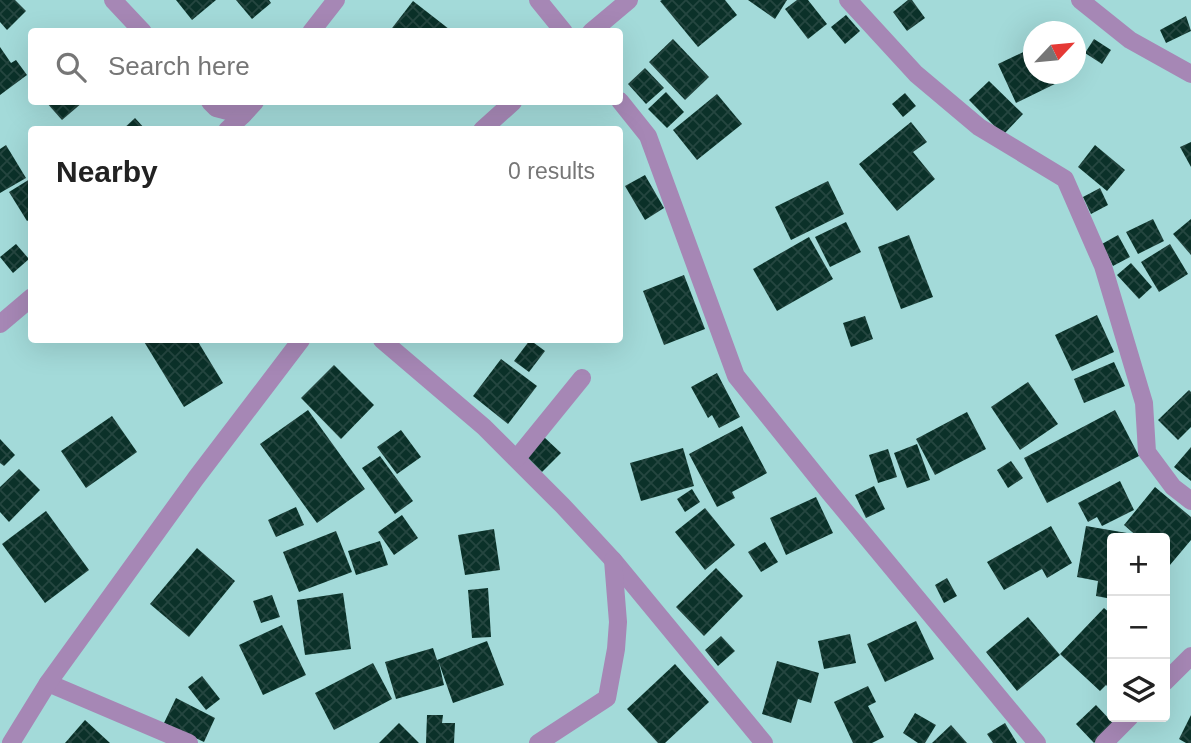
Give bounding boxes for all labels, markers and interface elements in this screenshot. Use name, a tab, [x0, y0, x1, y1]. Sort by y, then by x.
north arrow	[1023, 21, 1086, 84]
search box	[28, 28, 623, 105]
icon: search	[52, 48, 90, 86]
text: Search here	[108, 51, 250, 81]
text: Nearby	[56, 155, 158, 188]
text: 0 results	[508, 158, 595, 184]
map controls	[1107, 533, 1170, 722]
button: +	[1107, 533, 1170, 596]
button: −	[1107, 596, 1170, 659]
button: layers	[1107, 659, 1170, 722]

